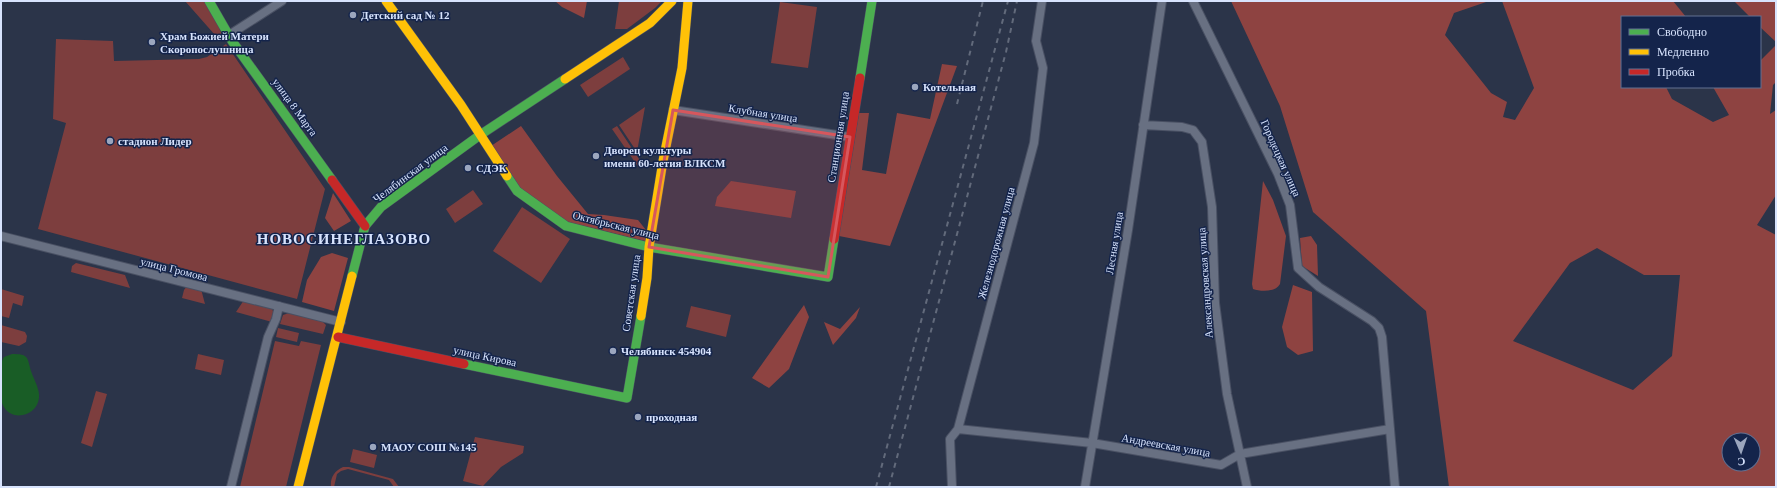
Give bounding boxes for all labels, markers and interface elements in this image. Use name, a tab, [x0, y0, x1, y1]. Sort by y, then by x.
place label: Детский сад № 12	[361, 9, 450, 21]
marker: Детский сад № 12	[348, 10, 358, 20]
legend	[1621, 16, 1761, 88]
text: Свободно	[1657, 25, 1707, 39]
place label: Храм Божией Матери Скоропослушница	[160, 30, 270, 55]
marker: Храм Божией Матери Скоропослушница	[147, 37, 157, 47]
text: Медленно	[1657, 45, 1709, 59]
text: Пробка	[1657, 65, 1695, 79]
street label: улица 8 Марта	[270, 76, 320, 138]
place label: Котельная	[923, 81, 976, 93]
marker: Котельная	[910, 82, 920, 92]
street label: Станционная улица	[825, 91, 851, 183]
street label: Клубная улица	[728, 102, 798, 124]
street label: Городецкая улица	[1259, 118, 1303, 198]
place label: стадион Лидер	[118, 135, 192, 147]
marker: стадион Лидер	[105, 136, 115, 146]
street label: Челябинская улица	[371, 141, 450, 205]
place label: Дворец культуры имени 60-летия ВЛКСМ	[604, 144, 726, 169]
marker: Дворец культуры имени 60-летия ВЛКСМ	[591, 151, 601, 161]
place label: СДЭК	[476, 162, 507, 174]
marker: СДЭК	[463, 163, 473, 173]
street label: Железнодорожная улица	[975, 186, 1017, 300]
street label: Октябрьская улица	[571, 208, 661, 242]
street label: Лесная улица	[1103, 211, 1125, 275]
street label: Александровская улица	[1195, 227, 1215, 339]
district label: НОВОСИНЕГЛАЗОВО	[257, 231, 431, 247]
street label: Советская улица	[620, 254, 642, 332]
street label: улица Громова	[139, 255, 209, 283]
street label: улица Кирова	[452, 343, 518, 369]
place label: Челябинск 454904	[621, 345, 712, 357]
marker: Челябинск 454904	[608, 346, 618, 356]
place label: проходная	[646, 411, 697, 423]
marker: проходная	[633, 412, 643, 422]
street label: Андреевская улица	[1121, 431, 1211, 459]
north arrow	[1721, 432, 1761, 472]
place label: МАОУ СОШ №145	[381, 441, 477, 453]
marker: МАОУ СОШ №145	[368, 442, 378, 452]
text: С	[1737, 456, 1746, 468]

